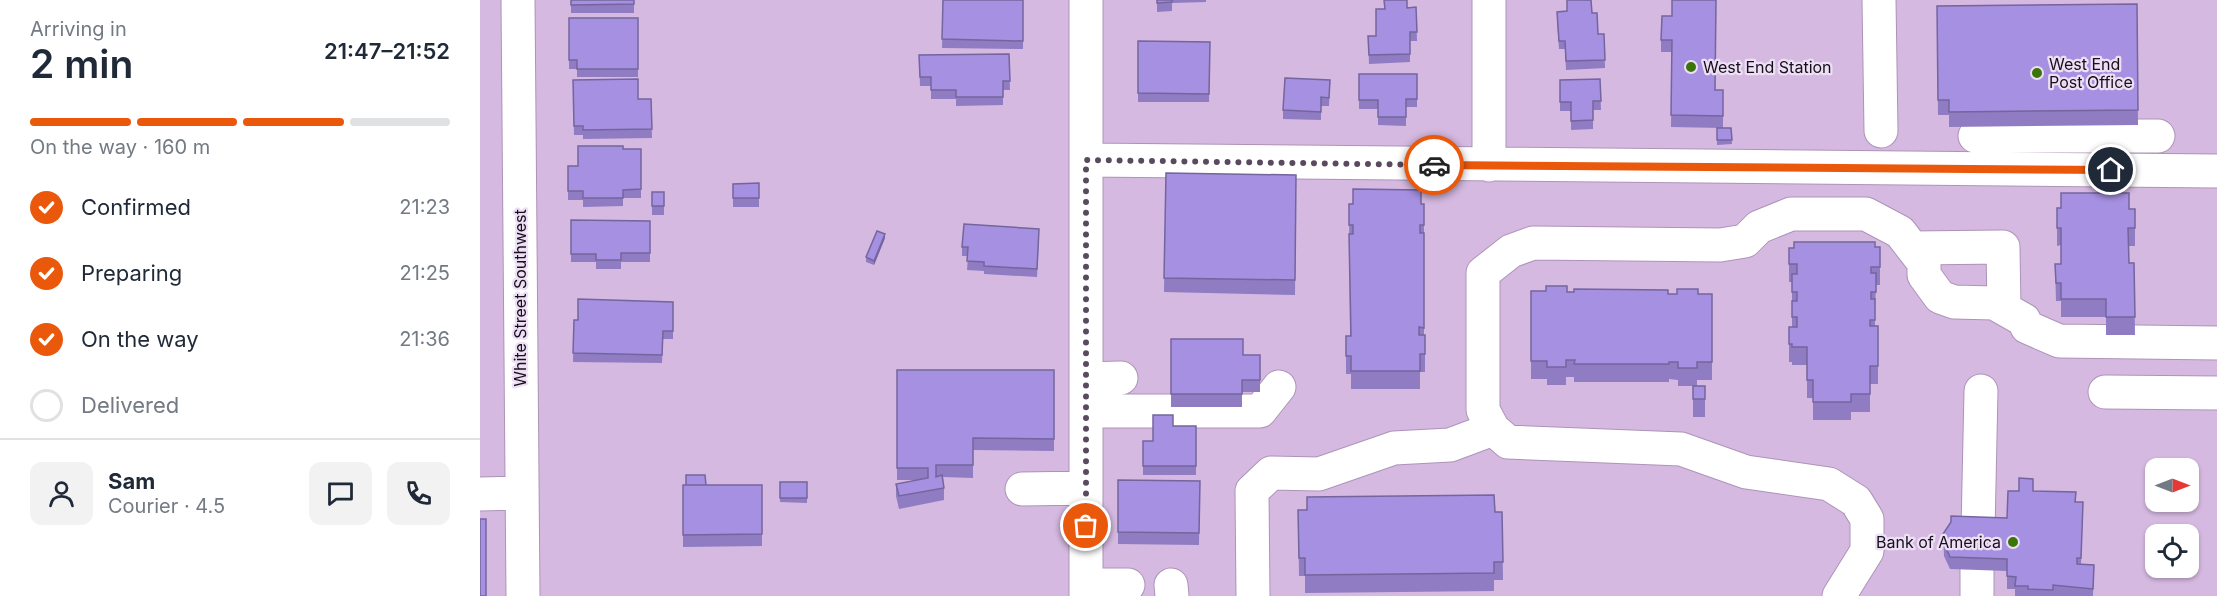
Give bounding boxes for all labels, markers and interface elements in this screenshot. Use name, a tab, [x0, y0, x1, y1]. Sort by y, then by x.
text: Arriving in	[30, 17, 127, 41]
text: 21:47–21:52	[324, 38, 450, 64]
text: 2 min	[30, 40, 133, 87]
place label: West End Post Office	[2049, 54, 2133, 92]
place label: West End Station	[1703, 57, 1832, 77]
marker: West End Station	[1684, 60, 1698, 74]
marker: West End Post Office	[2030, 66, 2044, 80]
text: On the way · 160 m	[30, 135, 210, 159]
courier	[1404, 135, 1464, 195]
pin	[2085, 144, 2136, 195]
icon: car	[1418, 149, 1451, 182]
icon: home	[2094, 153, 2127, 186]
icon: check	[30, 191, 63, 224]
text: Confirmed	[81, 194, 191, 220]
text: 21:23	[399, 195, 450, 219]
street label: White Street Southwest	[510, 209, 530, 387]
icon: check	[30, 257, 63, 290]
text: Preparing	[81, 260, 182, 286]
text: 21:25	[400, 261, 450, 285]
icon: check	[30, 323, 63, 356]
text: On the way	[81, 326, 199, 352]
text: 21:36	[399, 327, 450, 351]
text: Delivered	[81, 392, 179, 418]
north arrow	[2145, 458, 2199, 512]
map controls	[2145, 458, 2199, 578]
button: person	[30, 462, 93, 525]
button: chat	[309, 462, 372, 525]
button: phone	[387, 462, 450, 525]
text: Sam	[108, 468, 155, 494]
text: Courier · 4.5	[108, 494, 225, 518]
pin	[1060, 500, 1111, 551]
icon: bag	[1069, 509, 1102, 542]
button: locate	[2145, 524, 2199, 578]
place label: Bank of America	[1876, 532, 2001, 552]
marker: Bank of America	[2006, 535, 2020, 549]

